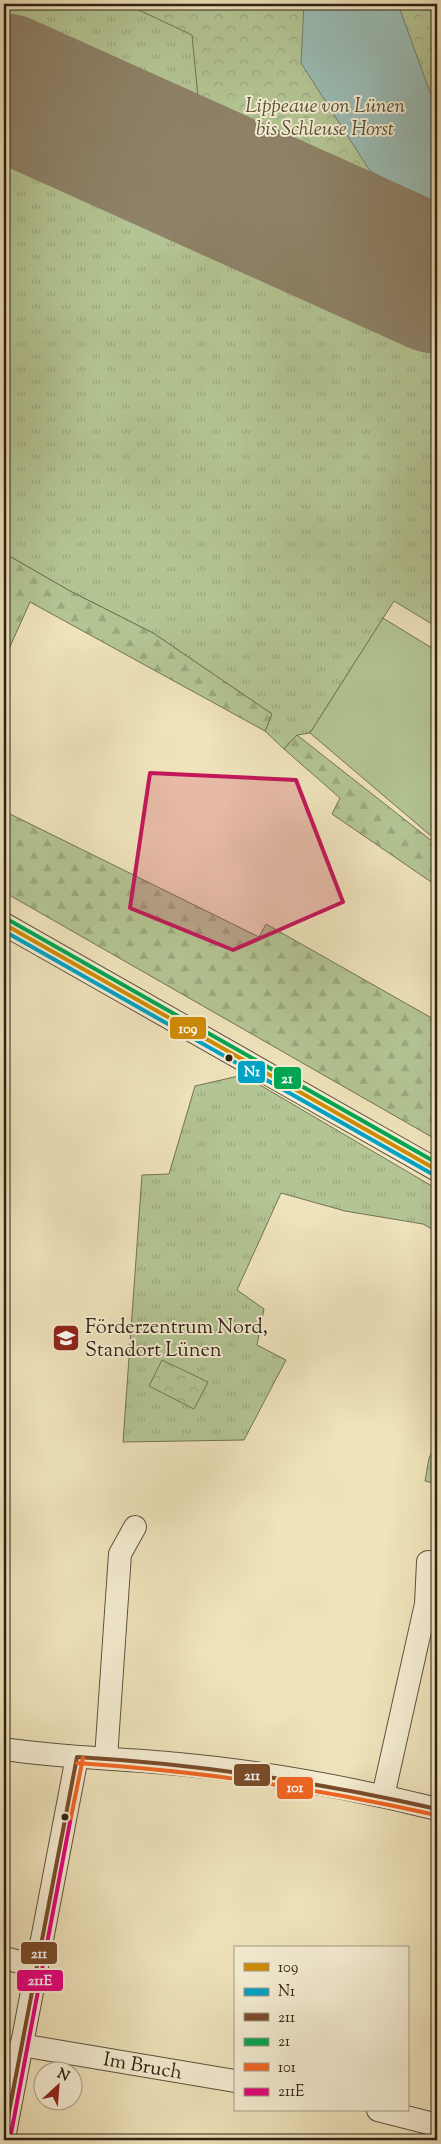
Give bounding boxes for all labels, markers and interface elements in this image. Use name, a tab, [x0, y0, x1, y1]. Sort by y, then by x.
park label: Lippeaue von Lünen bis Schleuse Horst	[245, 93, 406, 145]
line badge: 109	[169, 1016, 207, 1040]
text: 109	[179, 1020, 198, 1040]
unlabelled marker	[224, 1053, 234, 1063]
line badge: N1	[237, 1060, 266, 1084]
text: N1	[244, 1063, 260, 1083]
line badge: 21	[273, 1066, 302, 1090]
text: 21	[281, 1070, 293, 1090]
place label: Förderzentrum Nord, Standort Lünen	[85, 1314, 268, 1366]
school or university icon: Förderzentrum Nord, Standort Lünen	[51, 1323, 81, 1353]
line badge: 211	[233, 1763, 271, 1787]
text: 211	[244, 1767, 260, 1787]
line badge: 101	[276, 1776, 314, 1800]
text: 101	[287, 1779, 304, 1799]
unlabelled marker	[60, 1812, 70, 1822]
line badge: 211	[20, 1941, 58, 1965]
text: 211	[31, 1945, 47, 1965]
legend	[234, 1946, 408, 2112]
text: 109	[278, 1958, 298, 1979]
line badge: 211E	[16, 1969, 64, 1992]
text: 211E	[28, 1972, 53, 1992]
text: N1	[278, 1982, 295, 2003]
text: 211	[278, 2008, 295, 2029]
text: 21	[278, 2032, 290, 2053]
street label: Im Bruch	[101, 2046, 185, 2089]
text: 101	[278, 2058, 296, 2079]
north arrow	[32, 2062, 82, 2112]
text: N	[53, 2065, 72, 2088]
text: 211E	[278, 2082, 304, 2103]

